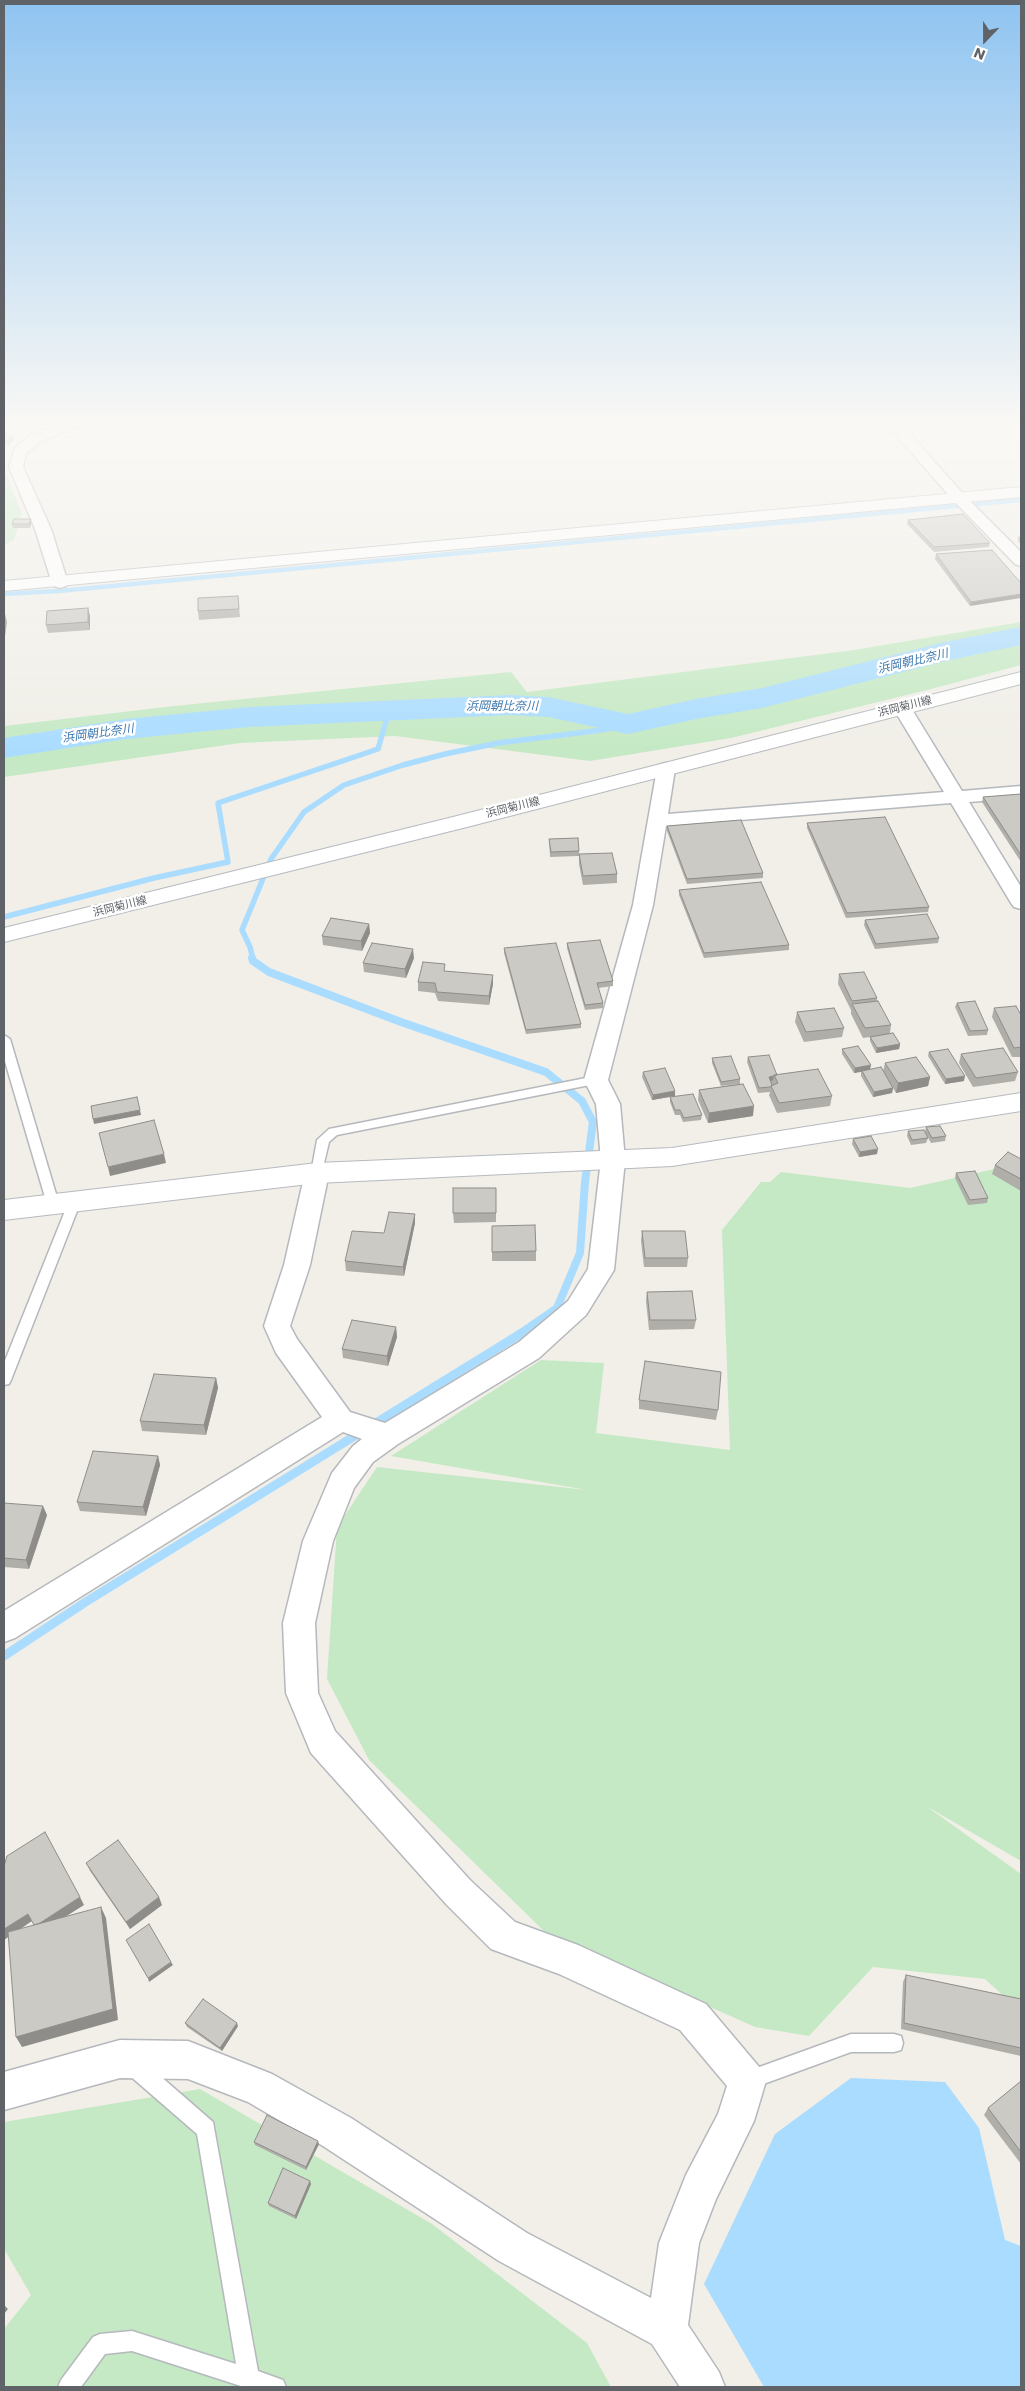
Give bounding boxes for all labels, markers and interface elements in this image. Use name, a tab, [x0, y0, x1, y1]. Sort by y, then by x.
north arrow	[960, 15, 1010, 65]
text: N	[971, 43, 988, 65]
water label: 浜岡朝比奈川	[876, 647, 950, 677]
street label: 浜岡菊川線	[877, 694, 933, 720]
water label: 浜岡朝比奈川	[466, 700, 538, 714]
water label: 浜岡朝比奈川	[61, 722, 135, 746]
street label: 浜岡菊川線	[485, 795, 541, 821]
street label: 浜岡菊川線	[92, 894, 148, 920]

